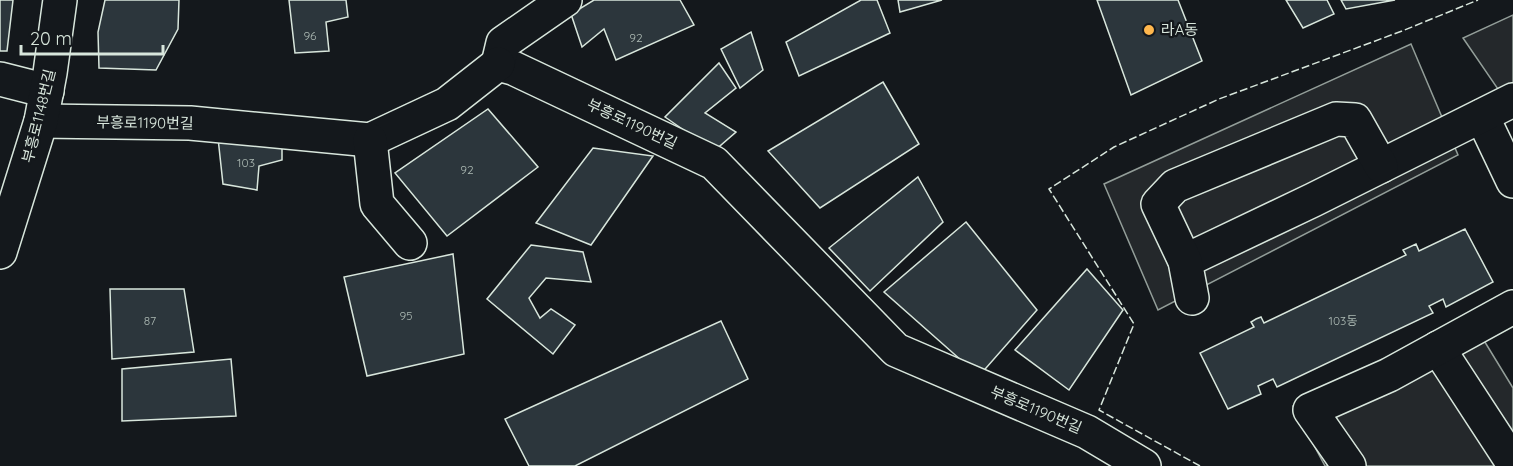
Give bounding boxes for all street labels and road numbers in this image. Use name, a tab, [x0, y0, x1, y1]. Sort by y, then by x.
street label: 부흥로1148번길	[18, 67, 59, 165]
street label: 부흥로1190번길	[584, 94, 680, 153]
street label: 부흥로1190번길	[96, 112, 194, 133]
street label: 부흥로1190번길	[988, 382, 1085, 437]

